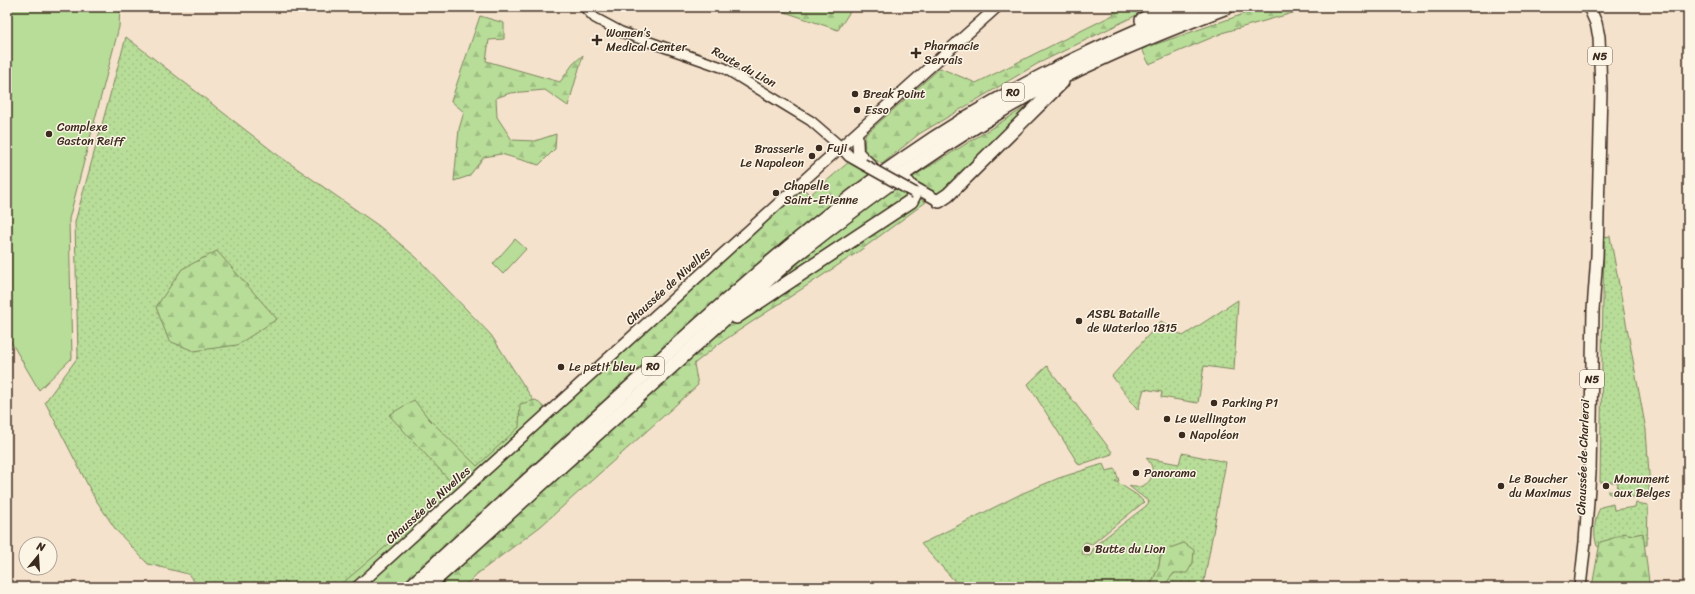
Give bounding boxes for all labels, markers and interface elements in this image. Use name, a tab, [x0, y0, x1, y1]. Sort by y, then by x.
place label: Women’s Medical Center	[606, 22, 688, 58]
marker: Women’s Medical Center	[591, 34, 603, 46]
place label: Pharmacie Servais	[924, 35, 979, 71]
street label: Route du Lion	[708, 40, 781, 94]
road number: N5	[1588, 47, 1612, 65]
marker: Pharmacie Servais	[911, 48, 921, 58]
place label: Break Point	[863, 83, 925, 105]
road number: R0	[1002, 83, 1024, 101]
marker: Break Point	[850, 89, 860, 99]
place label: Esso	[865, 99, 889, 121]
marker: Esso	[852, 105, 862, 115]
place label: Complexe Gaston Reiff	[57, 116, 126, 152]
marker: Complexe Gaston Reiff	[44, 129, 54, 139]
place label: Fuji	[827, 137, 848, 159]
place label: Brasserie Le Napoleon	[740, 138, 804, 174]
marker: Fuji	[814, 143, 824, 153]
marker: Brasserie Le Napoleon	[807, 151, 817, 161]
place label: Chapelle Saint-Etienne	[784, 175, 858, 211]
marker: Chapelle Saint-Etienne	[771, 188, 781, 198]
street label: Chaussée de Nivelles	[620, 241, 716, 331]
place label: ASBL Bataille de Waterloo 1815	[1086, 303, 1177, 339]
marker: ASBL Bataille de Waterloo 1815	[1074, 316, 1084, 326]
place label: Le petit bleu	[569, 356, 636, 378]
road number: R0	[642, 357, 664, 375]
marker: Le petit bleu	[556, 362, 566, 372]
road number: N5	[1580, 370, 1604, 388]
place label: Parking P1	[1222, 392, 1278, 414]
marker: Parking P1	[1209, 398, 1219, 408]
street label: Chaussée de Charleroi	[1570, 398, 1596, 515]
place label: Le Wellington	[1175, 408, 1246, 430]
marker: Le Wellington	[1162, 414, 1172, 424]
place label: Napoléon	[1190, 424, 1239, 446]
marker: Napoléon	[1177, 430, 1187, 440]
street label: Chaussée de Nivelles	[380, 460, 476, 550]
place label: Panorama	[1144, 462, 1196, 484]
marker: Panorama	[1131, 468, 1141, 478]
place label: Le Boucher du Maximus	[1509, 468, 1572, 504]
place label: Monument aux Belges	[1614, 468, 1671, 504]
marker: Le Boucher du Maximus	[1496, 481, 1506, 491]
marker: Monument aux Belges	[1601, 481, 1611, 491]
north arrow	[18, 536, 58, 576]
text: N	[33, 536, 48, 557]
place label: Butte du Lion	[1095, 538, 1166, 560]
marker: Butte du Lion	[1082, 544, 1092, 554]

